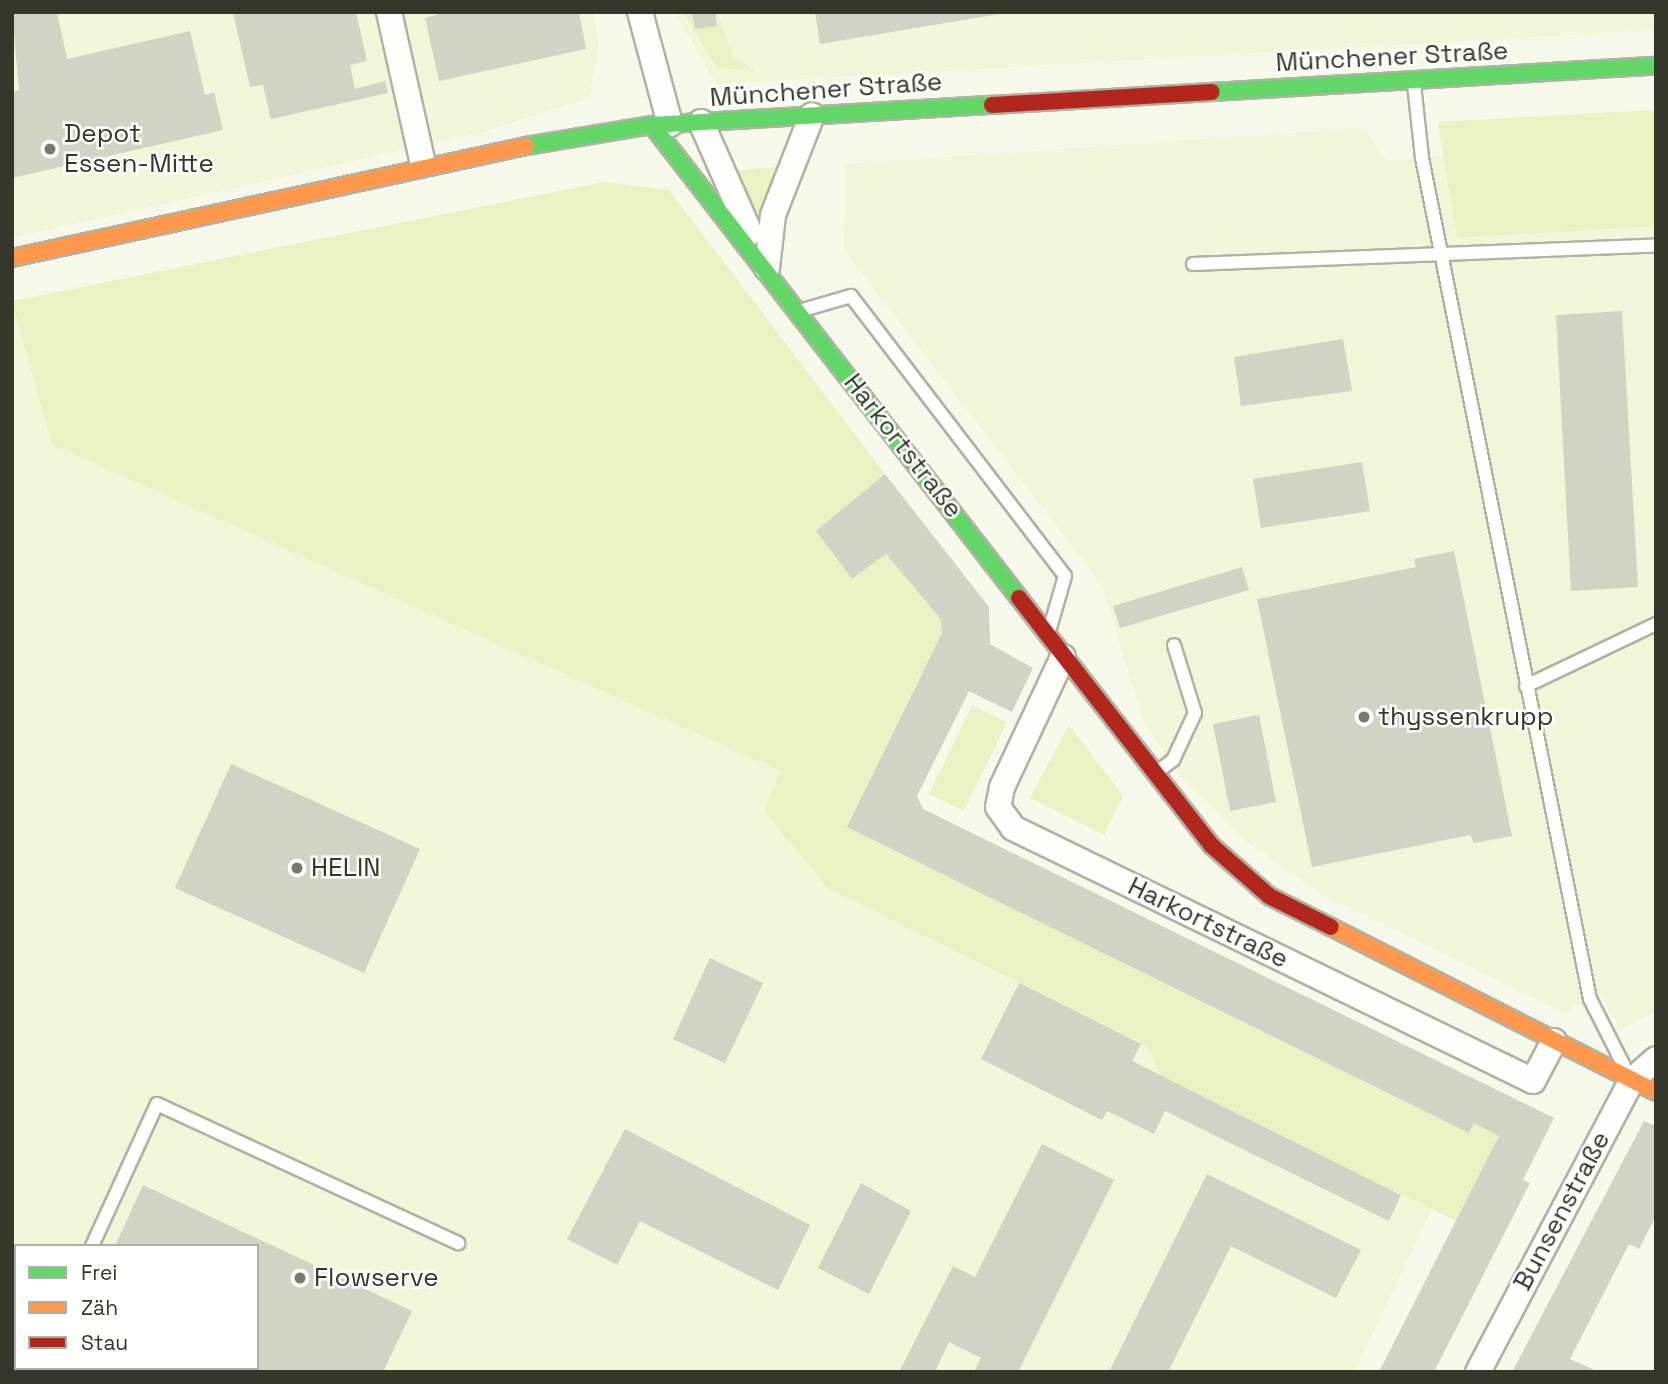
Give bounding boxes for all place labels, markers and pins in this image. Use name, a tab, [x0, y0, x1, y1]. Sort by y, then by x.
place label: Depot Essen-Mitte	[64, 118, 214, 180]
marker: Depot Essen-Mitte	[42, 141, 58, 157]
place label: thyssenkrupp	[1378, 701, 1554, 733]
marker: thyssenkrupp	[1356, 709, 1372, 725]
place label: HELIN	[311, 852, 380, 884]
marker: HELIN	[289, 860, 305, 876]
place label: Flowserve	[314, 1262, 439, 1294]
marker: Flowserve	[292, 1270, 308, 1286]

